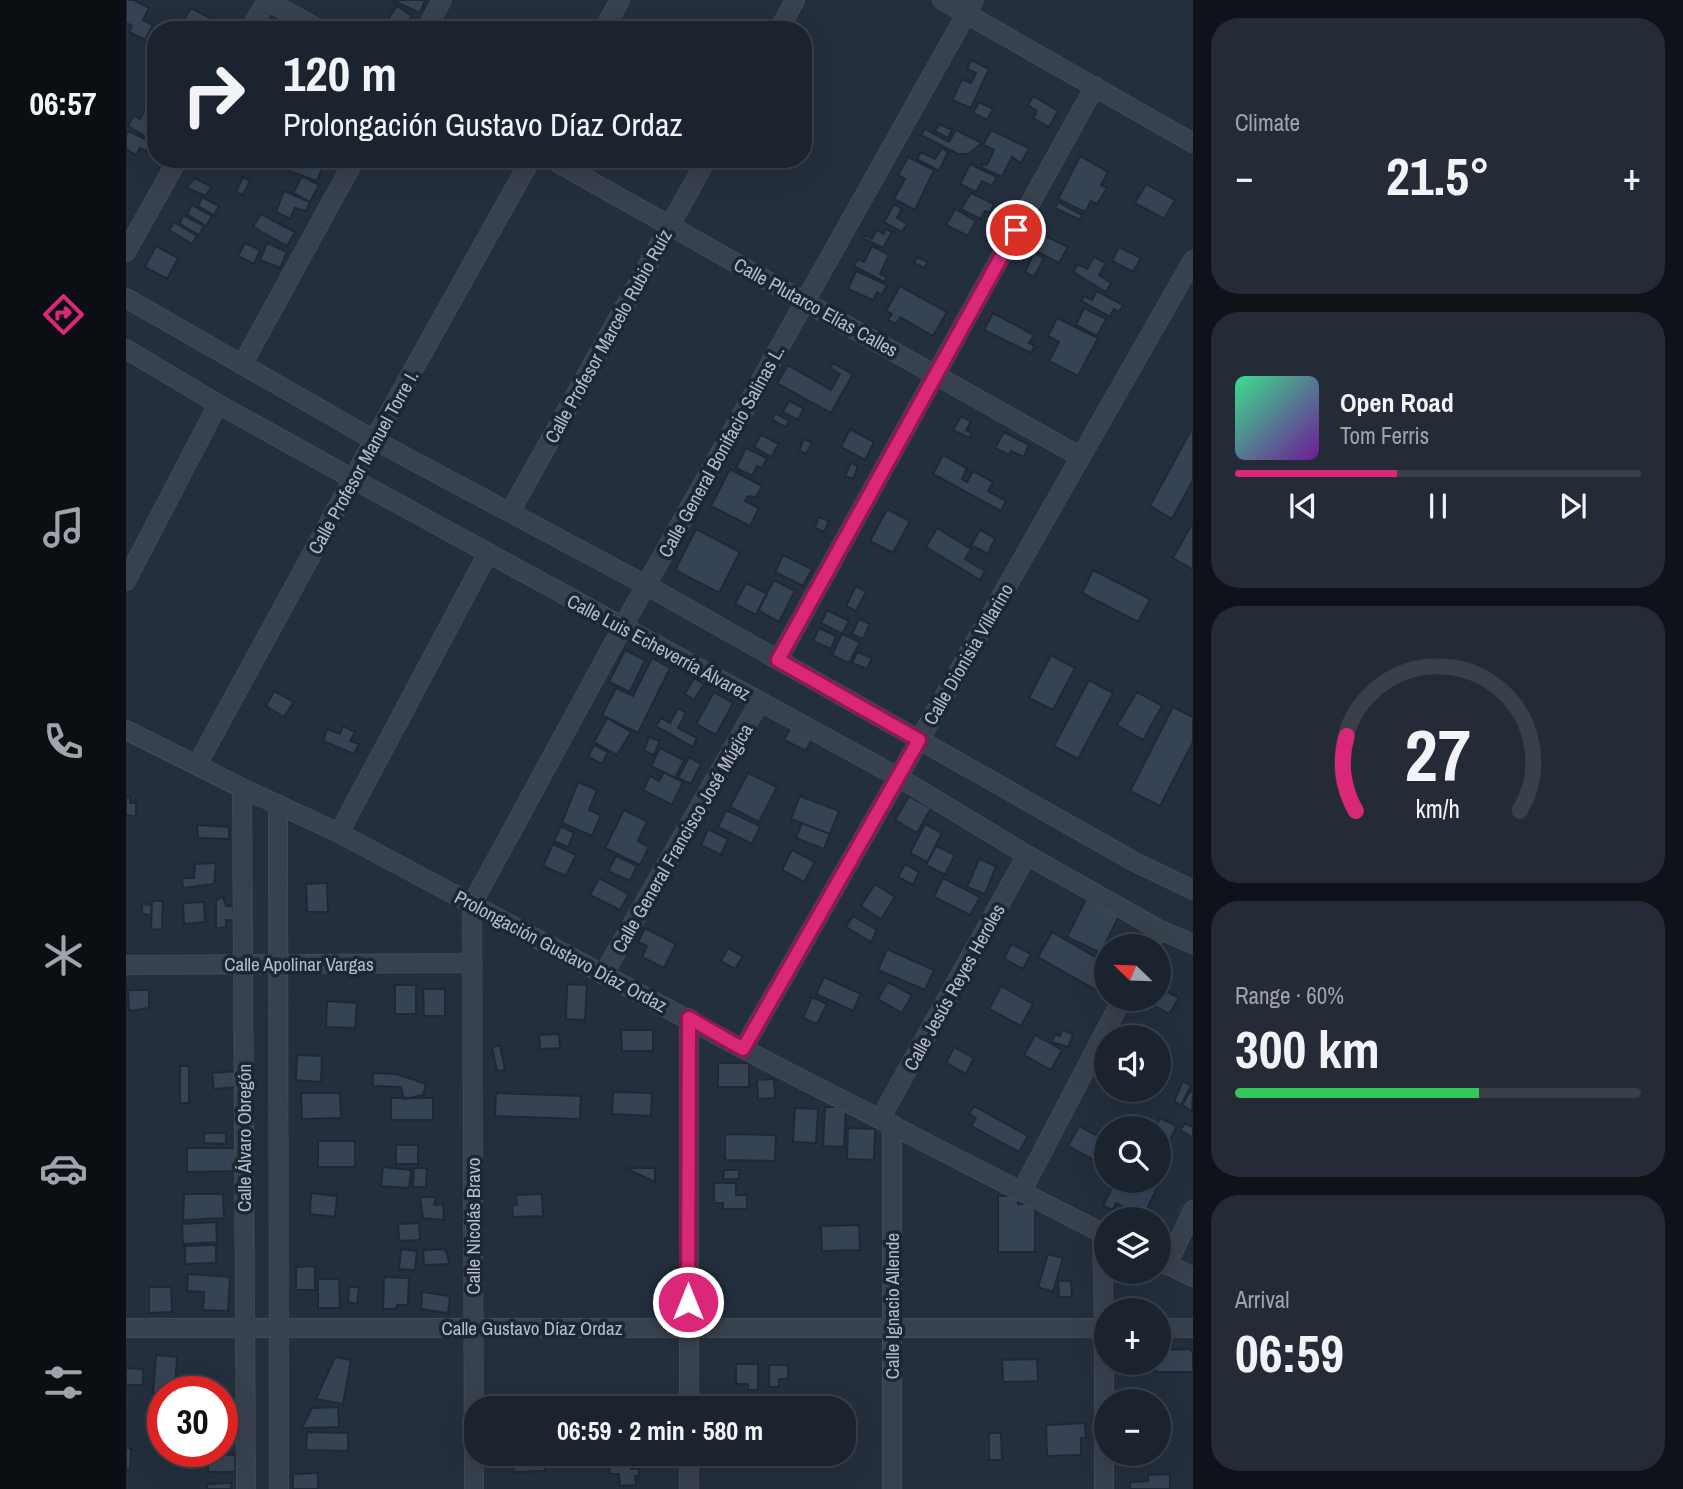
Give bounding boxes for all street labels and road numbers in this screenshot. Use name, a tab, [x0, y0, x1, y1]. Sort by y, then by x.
street label: Calle Profesor Marcelo Rubio Ruíz	[538, 224, 678, 448]
street label: Calle Plutarco Elías Calles	[729, 251, 903, 363]
street label: Calle General Bonifacio Salinas L.	[652, 340, 790, 562]
street label: Calle Profesor Manuel Torre I.	[302, 365, 424, 559]
street label: Calle Dionisia Villarino	[917, 579, 1019, 729]
street label: Calle Luis Echeverría Álvarez	[563, 588, 756, 707]
street label: Calle General Francisco José Múgica	[606, 718, 759, 957]
street label: Prolongación Gustavo Díaz Ordaz	[450, 884, 672, 1018]
street label: Calle Jesús Reyes Heroles	[897, 899, 1011, 1075]
street label: Calle Apolinar Vargas	[224, 951, 374, 977]
street label: Calle Álvaro Obregón	[231, 1064, 257, 1212]
street label: Calle Nicolás Bravo	[460, 1158, 486, 1294]
street label: Calle Ignacio Allende	[879, 1233, 905, 1379]
street label: Calle Gustavo Díaz Ordaz	[442, 1315, 623, 1341]

